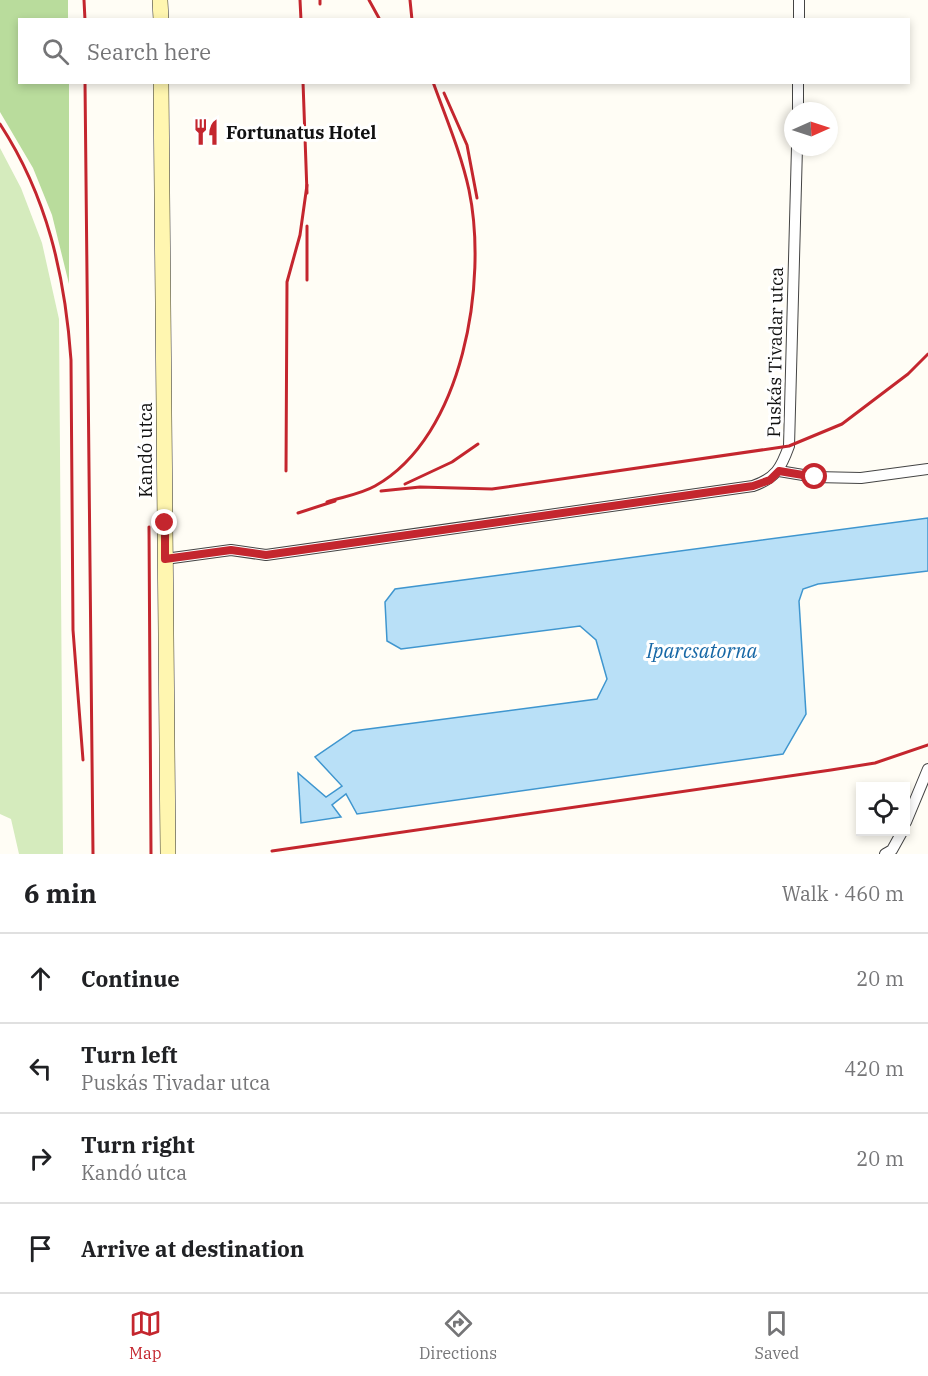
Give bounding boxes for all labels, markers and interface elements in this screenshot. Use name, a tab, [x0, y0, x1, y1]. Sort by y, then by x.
search box	[18, 18, 910, 84]
icon: search	[39, 35, 72, 68]
text: Search here	[87, 37, 211, 66]
north arrow	[784, 102, 838, 156]
restaurant icon: Fortunatus Hotel	[191, 117, 221, 147]
place label: Fortunatus Hotel	[226, 121, 376, 144]
street label: Puskás Tivadar utca	[762, 266, 788, 437]
street label: Kandó utca	[134, 402, 157, 498]
route start	[801, 463, 827, 489]
route end	[151, 509, 177, 535]
water label: Iparcsatorna	[646, 637, 758, 664]
map controls	[856, 782, 910, 836]
button: locate	[856, 782, 910, 836]
text: 6 min	[24, 876, 97, 910]
text: Walk · 460 m	[782, 880, 904, 907]
icon: ahead	[24, 962, 57, 995]
text: Continue	[81, 964, 180, 993]
text: 20 m	[856, 965, 904, 992]
text: Turn left	[81, 1040, 177, 1069]
icon: left	[24, 1052, 57, 1085]
text: 420 m	[844, 1055, 904, 1082]
text: Puskás Tivadar utca	[81, 1069, 271, 1096]
text: Turn right	[81, 1130, 195, 1159]
icon: right	[24, 1142, 57, 1175]
text: 20 m	[856, 1145, 904, 1172]
text: Kandó utca	[81, 1159, 187, 1186]
icon: arrive	[24, 1232, 57, 1265]
text: Arrive at destination	[81, 1234, 304, 1263]
tab: Map	[129, 1307, 162, 1363]
tab: Directions	[419, 1307, 497, 1363]
tab: Saved	[754, 1307, 799, 1363]

